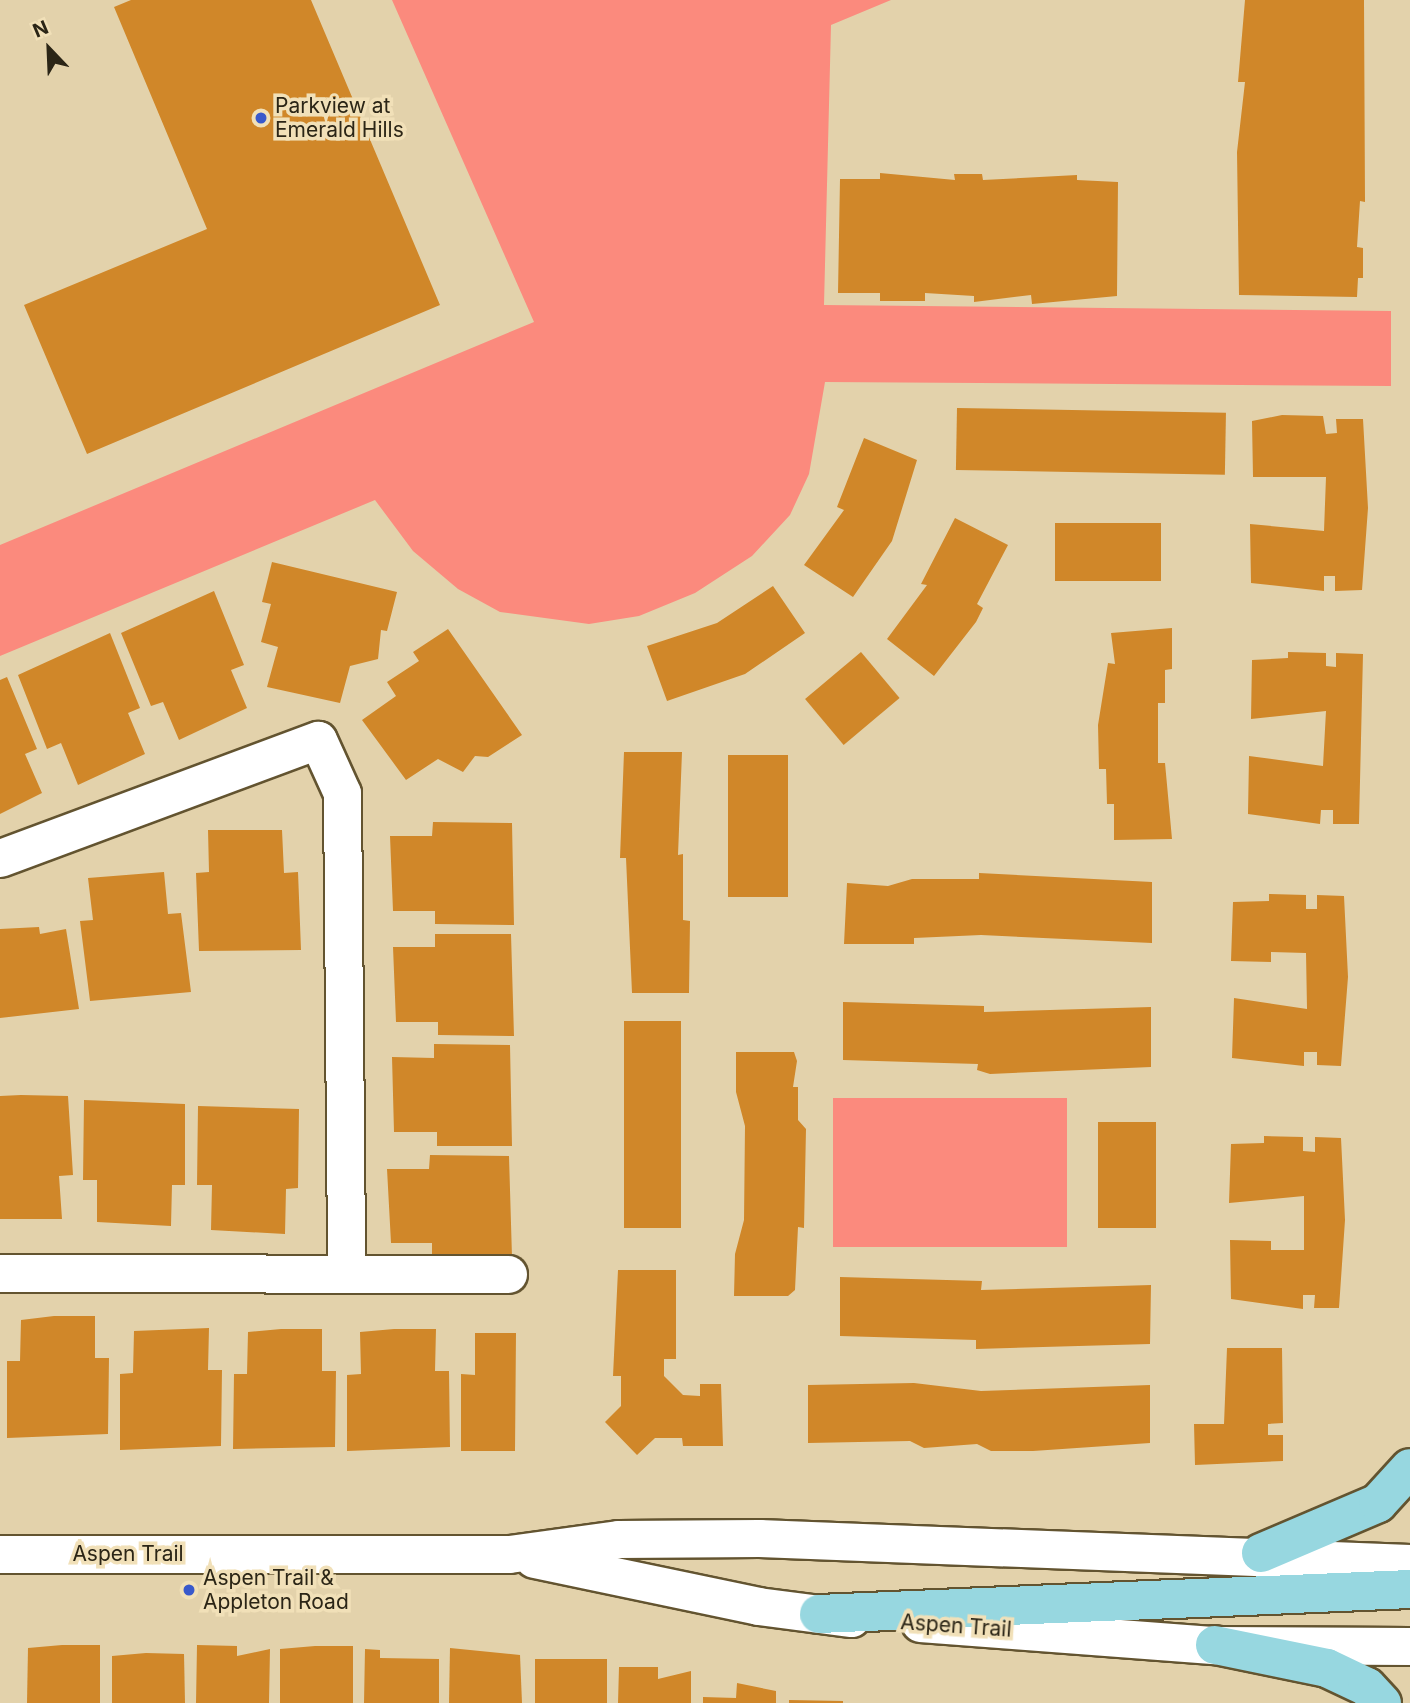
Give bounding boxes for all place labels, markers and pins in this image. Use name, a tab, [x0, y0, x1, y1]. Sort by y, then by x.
place label: Parkview at Emerald Hills	[275, 93, 404, 143]
marker: Parkview at Emerald Hills	[253, 110, 269, 126]
place label: Aspen Trail & Appleton Road	[203, 1565, 349, 1615]
marker: Aspen Trail & Appleton Road	[181, 1582, 197, 1598]

